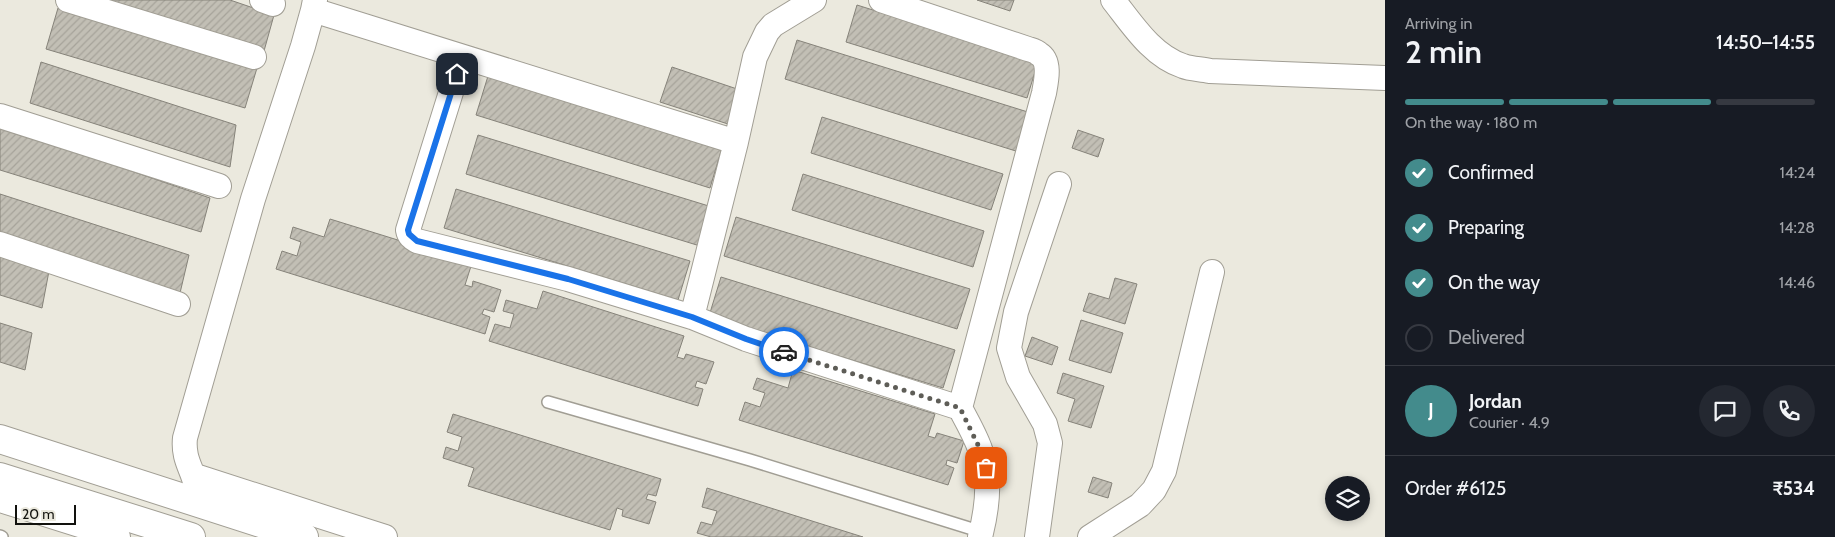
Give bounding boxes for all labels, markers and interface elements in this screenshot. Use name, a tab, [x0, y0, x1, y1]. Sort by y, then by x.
text: Arriving in	[1405, 14, 1472, 33]
text: 14:50–14:55	[1716, 31, 1815, 54]
text: 2 min	[1405, 32, 1482, 71]
pin	[436, 53, 478, 95]
icon: home	[443, 60, 471, 88]
text: On the way · 180 m	[1405, 113, 1537, 132]
icon: check	[1405, 159, 1433, 187]
text: Confirmed	[1448, 161, 1534, 184]
text: 14:24	[1780, 163, 1815, 182]
icon: check	[1405, 214, 1433, 242]
text: Preparing	[1448, 216, 1524, 239]
text: 14:28	[1779, 218, 1815, 237]
icon: check	[1405, 269, 1433, 297]
text: On the way	[1448, 271, 1540, 294]
text: 14:46	[1779, 273, 1815, 292]
text: Delivered	[1448, 326, 1525, 349]
courier	[759, 327, 809, 377]
icon: car	[770, 338, 798, 366]
button: chat	[1699, 385, 1751, 437]
button: phone	[1763, 385, 1815, 437]
text: Jordan	[1469, 390, 1522, 413]
text: J	[1428, 399, 1434, 422]
text: Courier · 4.9	[1469, 413, 1550, 432]
pin	[965, 447, 1007, 489]
icon: bag	[972, 454, 1000, 482]
map controls	[1325, 476, 1370, 521]
button: layers	[1325, 476, 1370, 521]
text: Order #6125	[1405, 477, 1506, 500]
text: ₹534	[1772, 477, 1815, 500]
scale bar	[15, 502, 76, 525]
text: 20 m	[22, 505, 55, 523]

